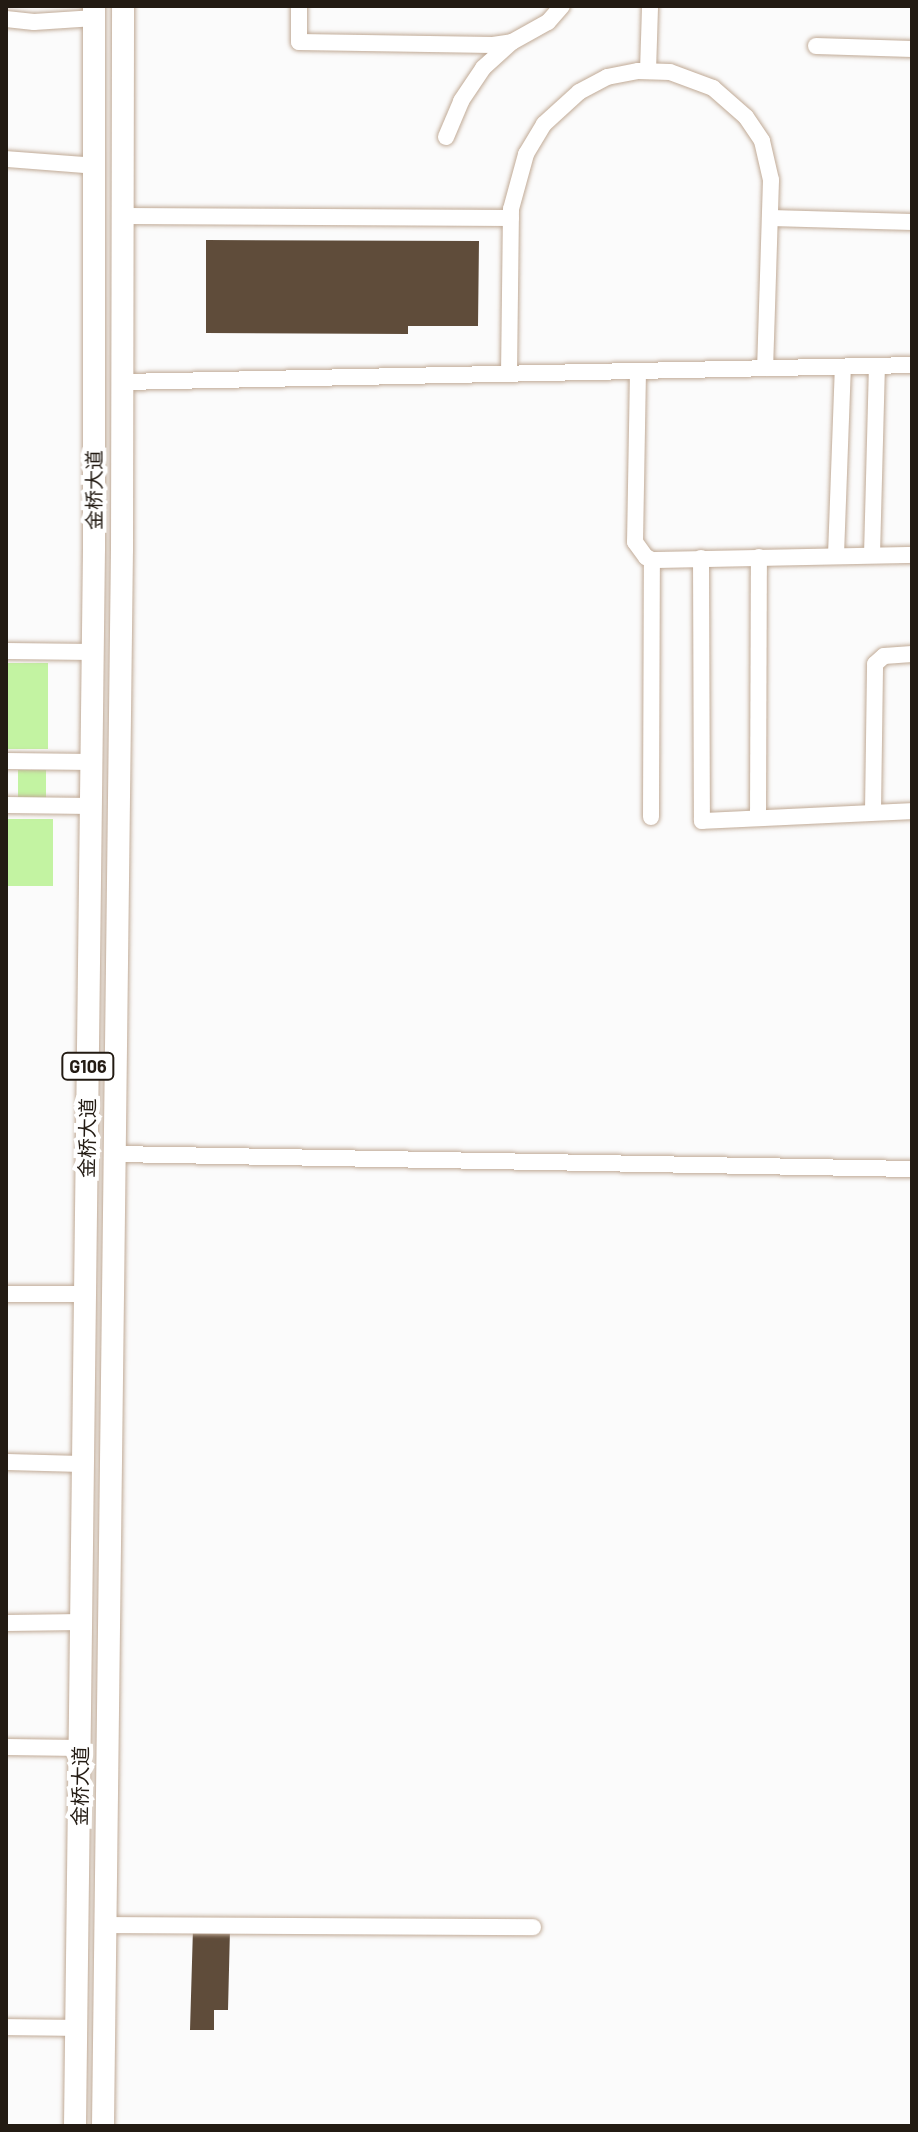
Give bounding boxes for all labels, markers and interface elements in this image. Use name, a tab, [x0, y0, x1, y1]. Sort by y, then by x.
street label: 金桥大道	[82, 450, 106, 530]
road number: G106	[60, 1052, 116, 1080]
street label: 金桥大道	[74, 1098, 100, 1178]
street label: 金桥大道	[67, 1746, 93, 1826]

